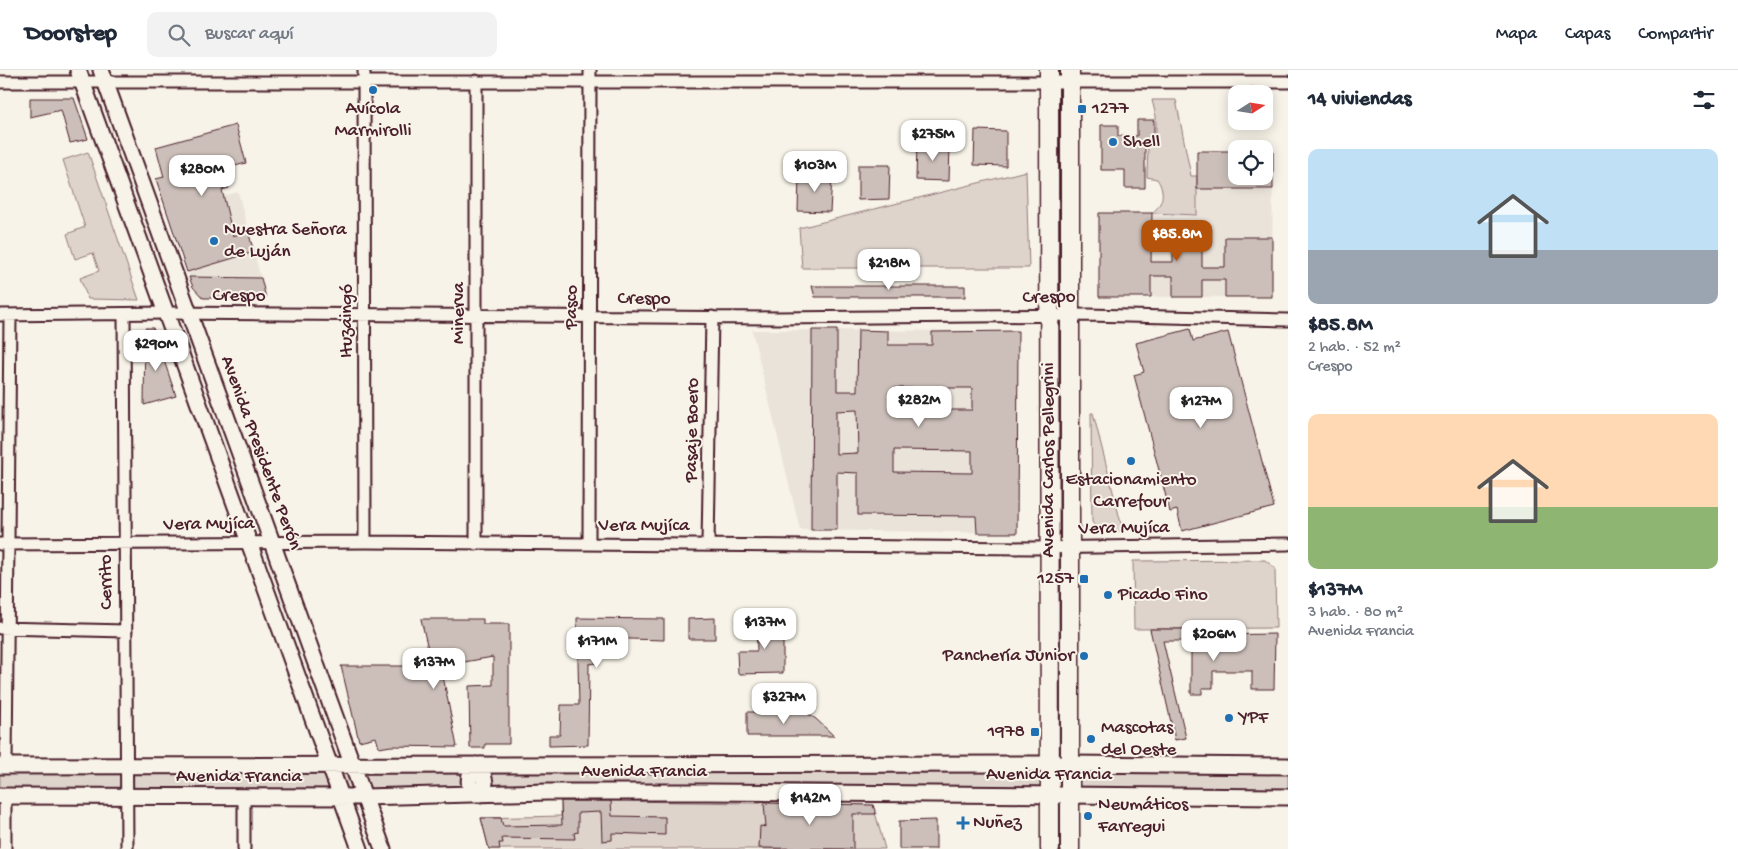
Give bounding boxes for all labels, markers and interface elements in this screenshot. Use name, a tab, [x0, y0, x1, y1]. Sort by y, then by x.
search box	[147, 12, 497, 57]
text: Doorstep	[25, 20, 117, 49]
icon: search	[165, 21, 193, 49]
text: Buscar aquí	[205, 23, 294, 46]
text: Mapa	[1496, 24, 1537, 45]
text: Capas	[1565, 24, 1610, 45]
text: Compartir	[1638, 24, 1713, 45]
marker: Avícola Marmirolli	[367, 84, 379, 96]
north arrow	[1228, 85, 1272, 130]
map controls	[1228, 85, 1273, 185]
icon: filters	[1690, 86, 1718, 114]
text: 14 viviendas	[1308, 88, 1412, 113]
place label: Avícola Marmirolli	[334, 98, 412, 143]
place label: 1277	[1091, 98, 1130, 121]
marker: 1277	[1076, 103, 1088, 115]
pin: $275M	[898, 119, 968, 162]
text: $275M	[912, 126, 954, 145]
place label: Shell	[1123, 131, 1160, 154]
marker: Shell	[1107, 136, 1119, 148]
button: locate	[1228, 140, 1273, 185]
pin: $103M	[780, 150, 850, 193]
pin: $280M	[167, 154, 237, 197]
text: $103M	[794, 157, 836, 176]
text: $280M	[180, 161, 224, 180]
icon: home	[1468, 181, 1558, 271]
place label: Nuestra Señora de Luján	[224, 219, 348, 264]
pin: $85.8M	[1136, 220, 1218, 262]
text: $85.8M	[1152, 226, 1202, 245]
marker: Nuestra Señora de Luján	[208, 235, 220, 247]
pin: $218M	[854, 248, 924, 291]
text: $218M	[868, 255, 910, 274]
street label: Minerva	[448, 281, 471, 344]
street label: Ituzaingó	[336, 284, 359, 358]
street label: Crespo	[212, 285, 266, 308]
street label: Pasco	[561, 285, 584, 330]
street label: Crespo	[1022, 286, 1076, 310]
street label: Crespo	[617, 288, 671, 311]
text: $85.8M	[1308, 314, 1373, 339]
pin: $290M	[121, 330, 191, 372]
text: $290M	[134, 336, 178, 355]
text: 2 hab. · 52 m²	[1308, 339, 1401, 358]
street label: Avenida Presidente Perón	[214, 353, 306, 553]
text: Crespo	[1308, 358, 1353, 377]
street label: Avenida Carlos Pellegrini	[1038, 362, 1061, 558]
street label: Pasaje Boero	[681, 377, 705, 483]
pin: $282M	[884, 386, 954, 428]
pin: $127M	[1166, 386, 1236, 429]
text: $282M	[898, 392, 940, 411]
text: $127M	[1181, 393, 1221, 412]
icon: home	[1468, 446, 1558, 536]
marker: Estacionamiento Carrefour	[1125, 455, 1137, 467]
place label: Estacionamiento Carrefour	[1065, 469, 1197, 514]
street label: Vera Mujíca	[162, 513, 256, 537]
street label: Vera Mujíca	[598, 515, 691, 538]
street label: Vera Mujíca	[1077, 517, 1171, 541]
street label: Cerrito	[95, 554, 119, 610]
place label: 1257	[1036, 568, 1075, 591]
marker: 1257	[1078, 573, 1090, 585]
text: $137M	[1308, 579, 1362, 604]
place label: Picado Fino	[1117, 584, 1208, 607]
marker: Picado Fino	[1102, 589, 1114, 601]
text: 3 hab. · 80 m²	[1308, 604, 1403, 623]
pin: $137M	[730, 608, 800, 650]
text: $137M	[744, 614, 786, 633]
pin: $206M	[1179, 620, 1249, 662]
text: Avenida Francia	[1308, 623, 1414, 642]
pin: $171M	[562, 626, 632, 669]
text: $206M	[1192, 626, 1236, 645]
text: $171M	[577, 633, 617, 652]
place label: Panchería Junior	[942, 645, 1076, 668]
pin: $137M	[399, 648, 469, 690]
marker: Panchería Junior	[1078, 650, 1090, 662]
text: $137M	[413, 654, 455, 673]
pin: $327M	[749, 682, 819, 725]
text: $327M	[763, 689, 805, 708]
place label: YPF	[1237, 707, 1269, 730]
marker: YPF	[1223, 712, 1235, 724]
place label: Mascotas del Oeste	[1101, 717, 1177, 762]
place label: 1978	[987, 721, 1025, 744]
marker: 1978	[1029, 726, 1041, 738]
marker: Mascotas del Oeste	[1085, 733, 1097, 745]
street label: Avenida Francia	[581, 761, 708, 784]
street label: Avenida Francia	[986, 764, 1113, 787]
street label: Avenida Francia	[176, 766, 303, 789]
pin: $142M	[775, 784, 845, 826]
text: $142M	[790, 790, 830, 809]
place label: Neumáticos Farregui	[1097, 794, 1189, 839]
marker: Neumáticos Farregui	[1082, 810, 1094, 822]
place label: Nuñez	[973, 812, 1022, 835]
marker: Nuñez	[957, 817, 969, 829]

